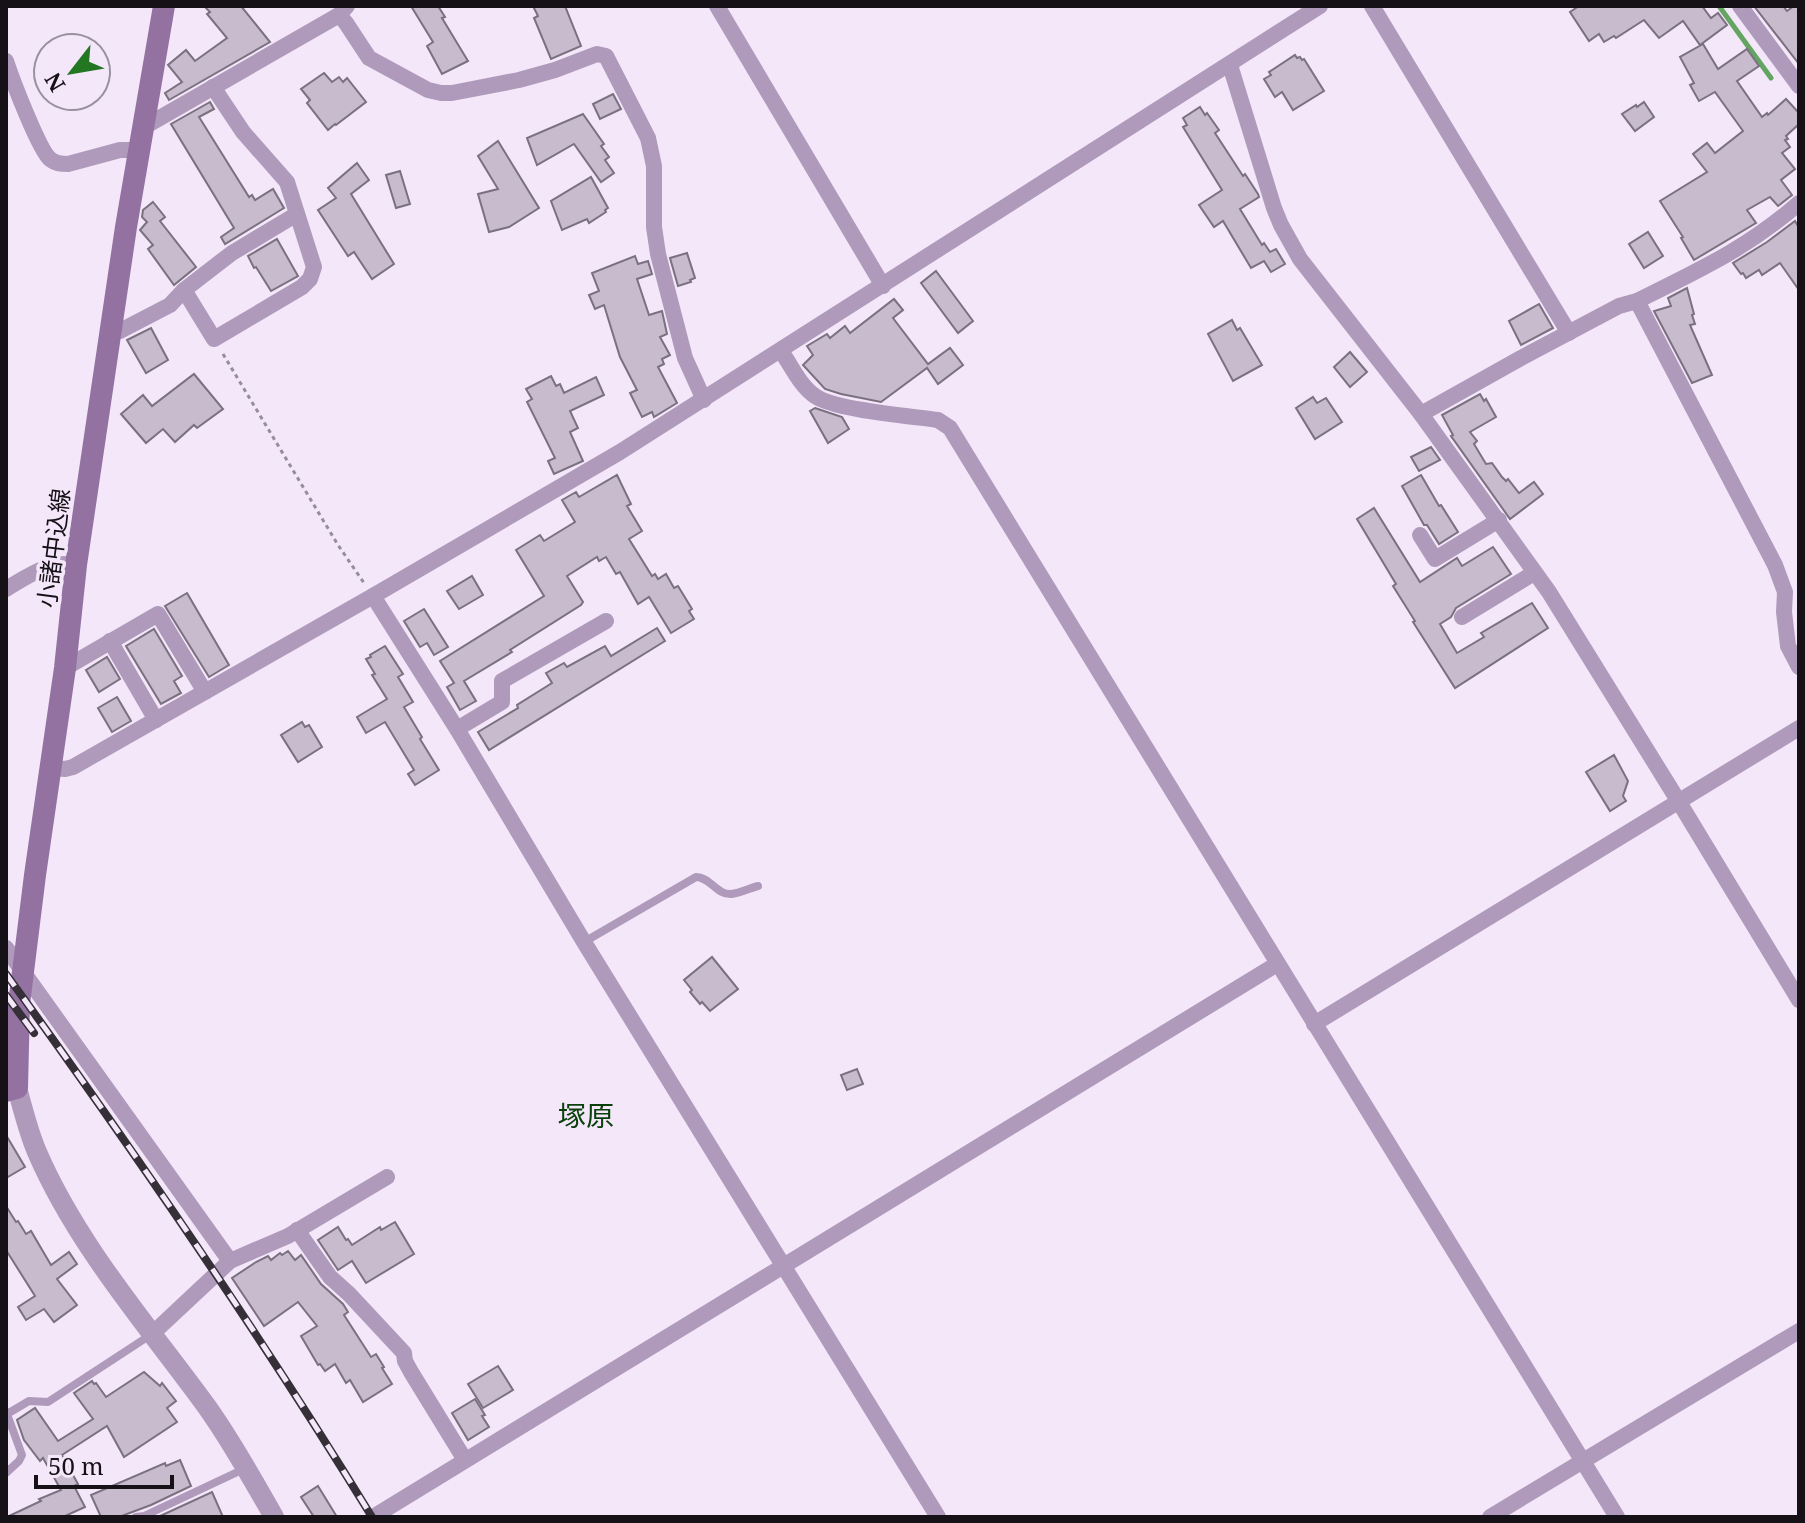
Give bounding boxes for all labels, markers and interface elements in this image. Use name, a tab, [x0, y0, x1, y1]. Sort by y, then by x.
north arrow	[32, 32, 112, 112]
text: N	[37, 68, 71, 98]
street label: 小諸中込線	[29, 486, 77, 610]
district label: 塚原	[558, 1096, 614, 1134]
scale bar	[36, 1439, 172, 1489]
text: 50 m	[48, 1449, 104, 1482]

